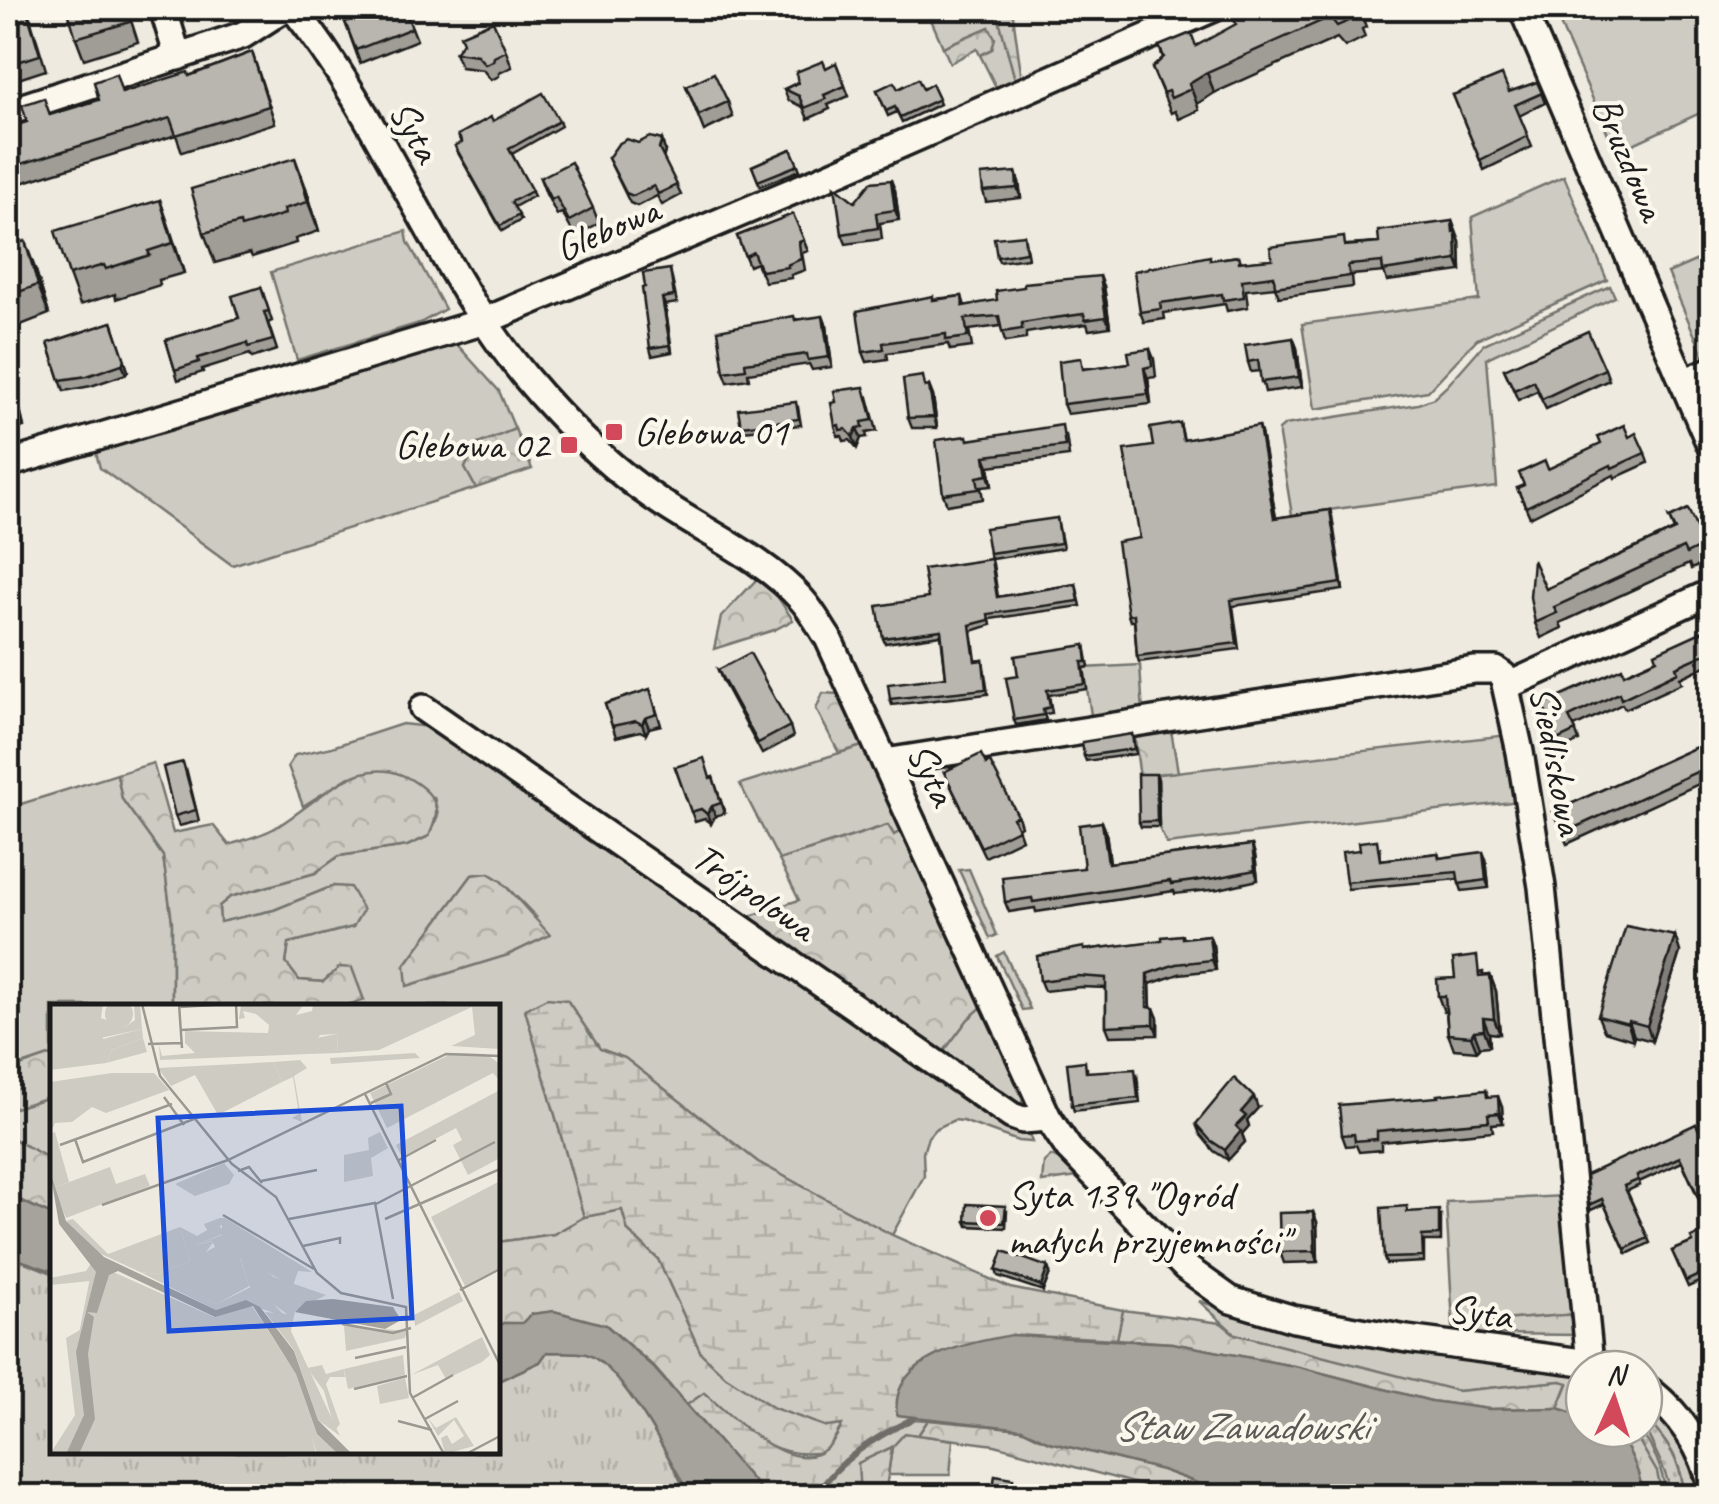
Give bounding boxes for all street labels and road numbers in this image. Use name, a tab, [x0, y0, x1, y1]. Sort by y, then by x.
street label: Bruzdowa	[1581, 89, 1679, 231]
street label: Syta	[378, 91, 453, 173]
street label: Glebowa	[547, 183, 670, 273]
street label: Siedliskowa	[1518, 682, 1596, 841]
street label: Syta	[896, 735, 969, 815]
street label: Trójpolowa	[683, 832, 828, 954]
street label: Syta	[1445, 1283, 1517, 1342]

